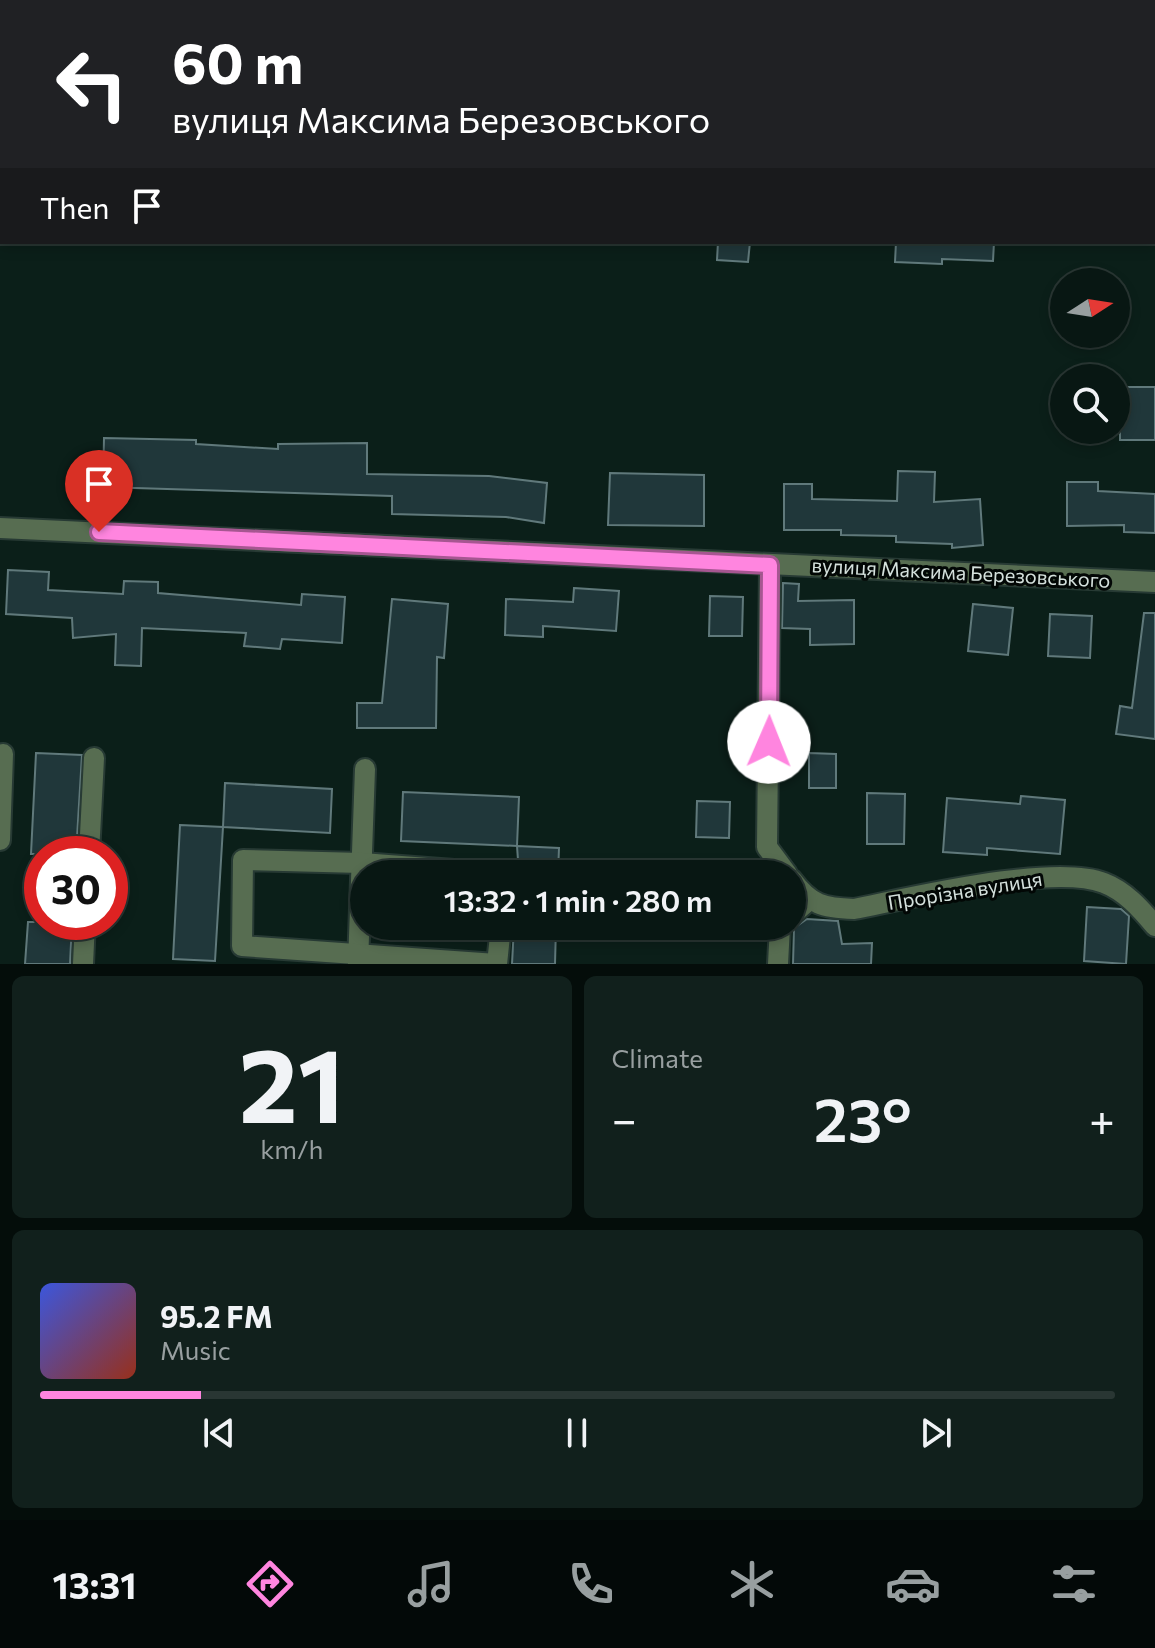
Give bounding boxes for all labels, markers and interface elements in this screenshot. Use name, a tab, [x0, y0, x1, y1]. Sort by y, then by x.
text: 60 m	[172, 27, 303, 96]
icon: left	[40, 32, 144, 136]
text: вулиця Максима Березовського	[172, 96, 710, 140]
icon: arrive	[125, 184, 169, 228]
text: Then	[40, 188, 109, 225]
north arrow	[1050, 268, 1130, 348]
map controls	[1050, 268, 1130, 444]
button: search	[1050, 364, 1130, 444]
pin	[65, 450, 133, 532]
icon: arrive	[77, 462, 121, 506]
street label: вулиця Максима Березовського	[811, 552, 1111, 592]
position arrow	[727, 700, 811, 784]
speed limit sign: 30	[24, 836, 128, 940]
street label: Прорізна вулиця	[886, 866, 1044, 914]
text: 13:32 · 1 min · 280 m	[444, 881, 712, 918]
text: 21	[239, 1017, 345, 1144]
text: Climate	[612, 1042, 703, 1073]
text: 23°	[814, 1081, 912, 1154]
text: −	[612, 1091, 637, 1145]
text: +	[1089, 1091, 1115, 1145]
text: km/h	[260, 1133, 323, 1164]
text: 95.2 FM	[160, 1297, 273, 1334]
text: Music	[160, 1334, 231, 1365]
icon: previous	[197, 1411, 241, 1455]
icon: pause	[555, 1411, 599, 1455]
icon: next	[914, 1411, 958, 1455]
icon: directions	[242, 1556, 298, 1612]
icon: music	[403, 1556, 459, 1612]
icon: phone	[563, 1556, 619, 1612]
icon: climate	[724, 1556, 780, 1612]
icon: car	[885, 1556, 941, 1612]
icon: filters	[1046, 1556, 1102, 1612]
text: 13:31	[52, 1562, 137, 1606]

